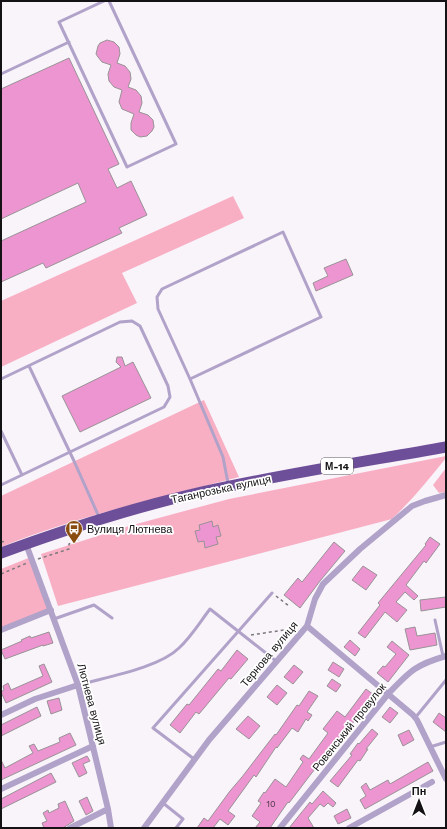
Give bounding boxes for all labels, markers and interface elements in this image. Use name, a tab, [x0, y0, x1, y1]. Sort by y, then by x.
road number: М-14	[321, 458, 353, 474]
street label: Таганрозька вулиця	[170, 473, 272, 506]
bus stop icon: Вулиця Лютнева	[64, 519, 84, 544]
place label: Вулиця Лютнева	[87, 523, 173, 536]
street label: Тернова вулиця	[238, 619, 301, 690]
street label: Лютнева вулиця	[74, 662, 109, 746]
street label: Ровенський провулок	[310, 681, 389, 774]
north arrow	[399, 781, 439, 821]
text: Пн	[412, 785, 426, 798]
house number: 10	[266, 799, 276, 809]

